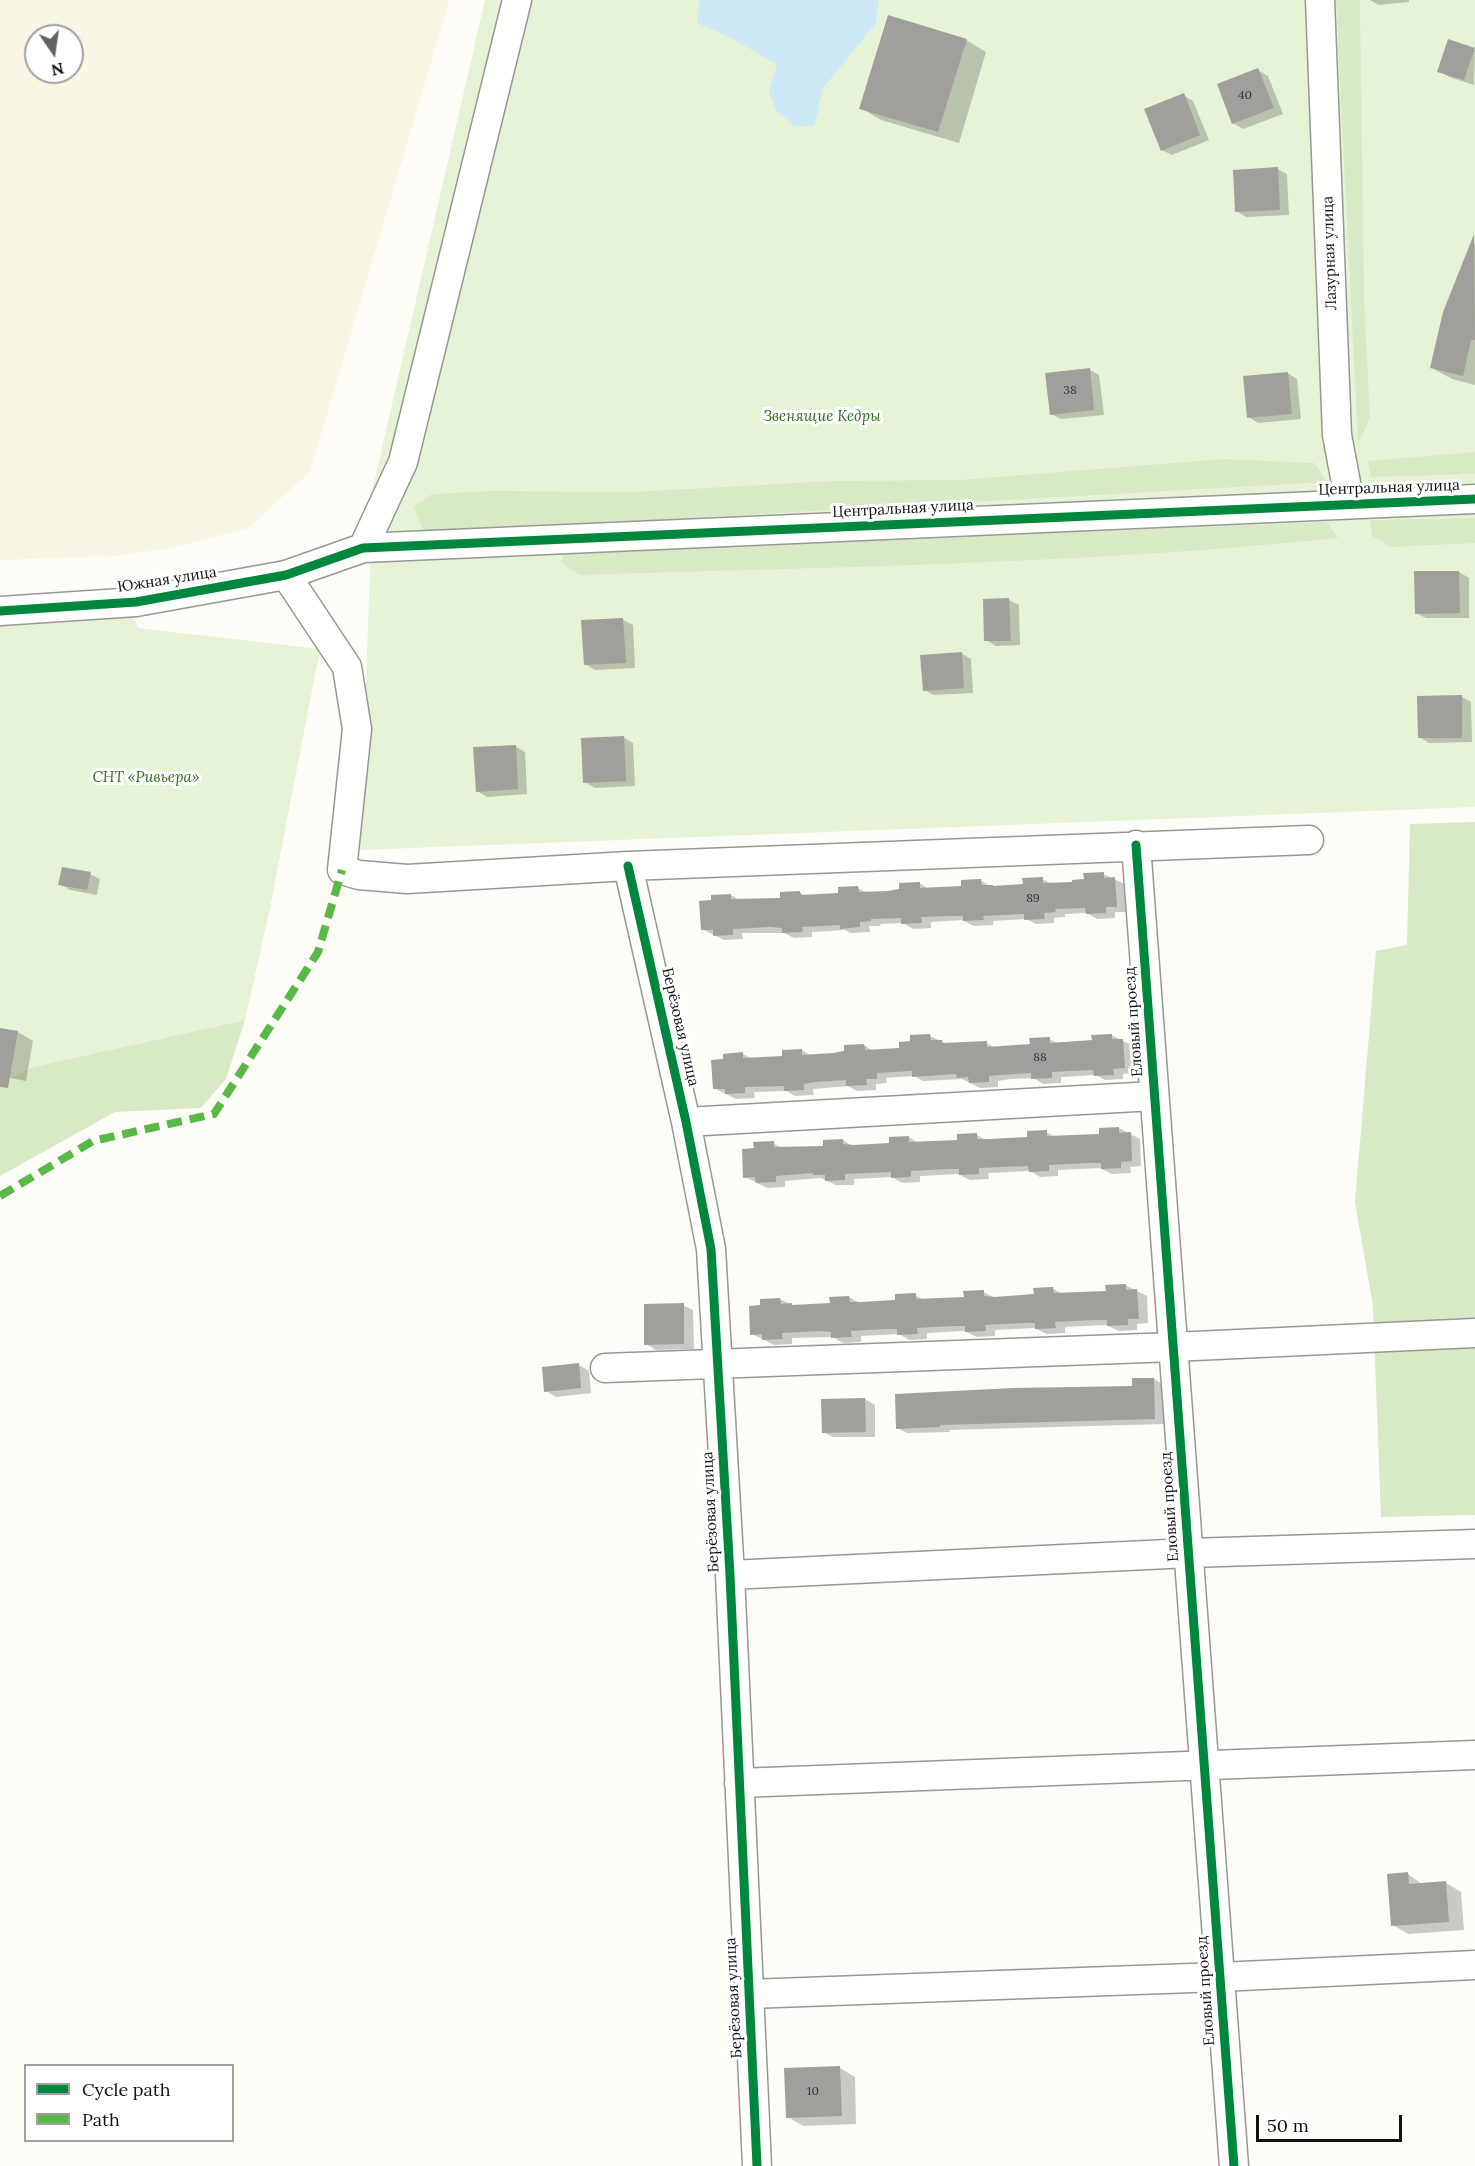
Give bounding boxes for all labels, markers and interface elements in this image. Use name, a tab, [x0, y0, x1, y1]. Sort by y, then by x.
north arrow	[24, 24, 84, 84]
text: N	[49, 58, 66, 81]
house number: 40	[1238, 89, 1252, 103]
street label: Лазурная улица	[1319, 196, 1341, 310]
house number: 38	[1063, 384, 1077, 398]
park label: Звенящие Кедры	[763, 408, 881, 426]
street label: Центральная улица	[1318, 477, 1460, 499]
street label: Центральная улица	[832, 496, 974, 522]
street label: Южная улица	[116, 563, 218, 597]
park label: СНТ «Ривьера»	[92, 769, 200, 787]
house number: 89	[1026, 892, 1040, 906]
street label: Берёзовая улица	[658, 966, 702, 1088]
street label: Еловый проезд	[1121, 966, 1147, 1078]
house number: 88	[1033, 1051, 1047, 1065]
street label: Берёзовая улица	[699, 1451, 723, 1573]
street label: Еловый проезд	[1157, 1451, 1183, 1563]
street label: Еловый проезд	[1193, 1935, 1219, 2047]
street label: Берёзовая улица	[722, 1937, 746, 2059]
legend	[24, 2064, 234, 2142]
text: Cycle path	[82, 2078, 171, 2101]
house number: 10	[807, 2085, 819, 2099]
scale bar	[1259, 2103, 1404, 2141]
text: Path	[82, 2108, 120, 2131]
text: 50 m	[1267, 2114, 1309, 2137]

